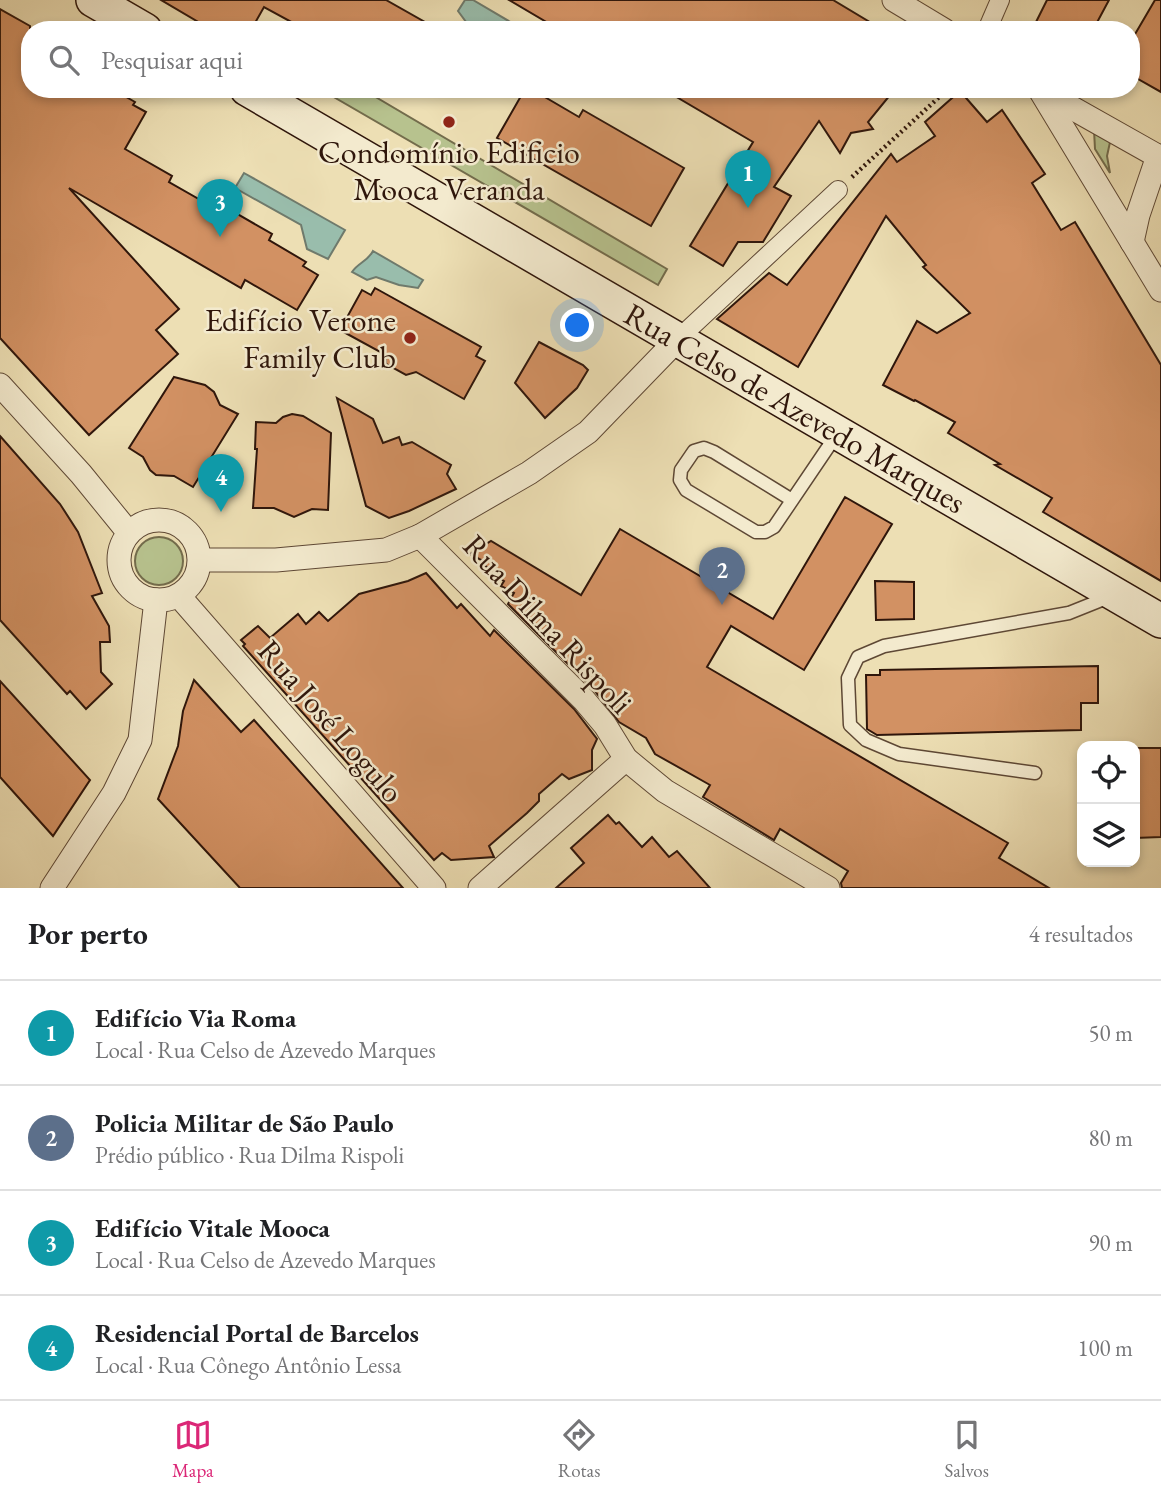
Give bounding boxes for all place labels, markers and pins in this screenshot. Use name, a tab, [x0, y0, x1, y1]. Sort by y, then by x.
marker: Condomínio Edificio Mooca Veranda	[441, 114, 457, 130]
place label: Condomínio Edificio Mooca Veranda	[318, 131, 580, 210]
pin: 1	[725, 150, 771, 208]
pin: 3	[197, 179, 243, 237]
place label: Edifício Verone Family Club	[205, 299, 396, 378]
marker: Edifício Verone Family Club	[402, 330, 418, 346]
pin: 4	[198, 454, 244, 512]
pin: 2	[699, 547, 745, 605]

